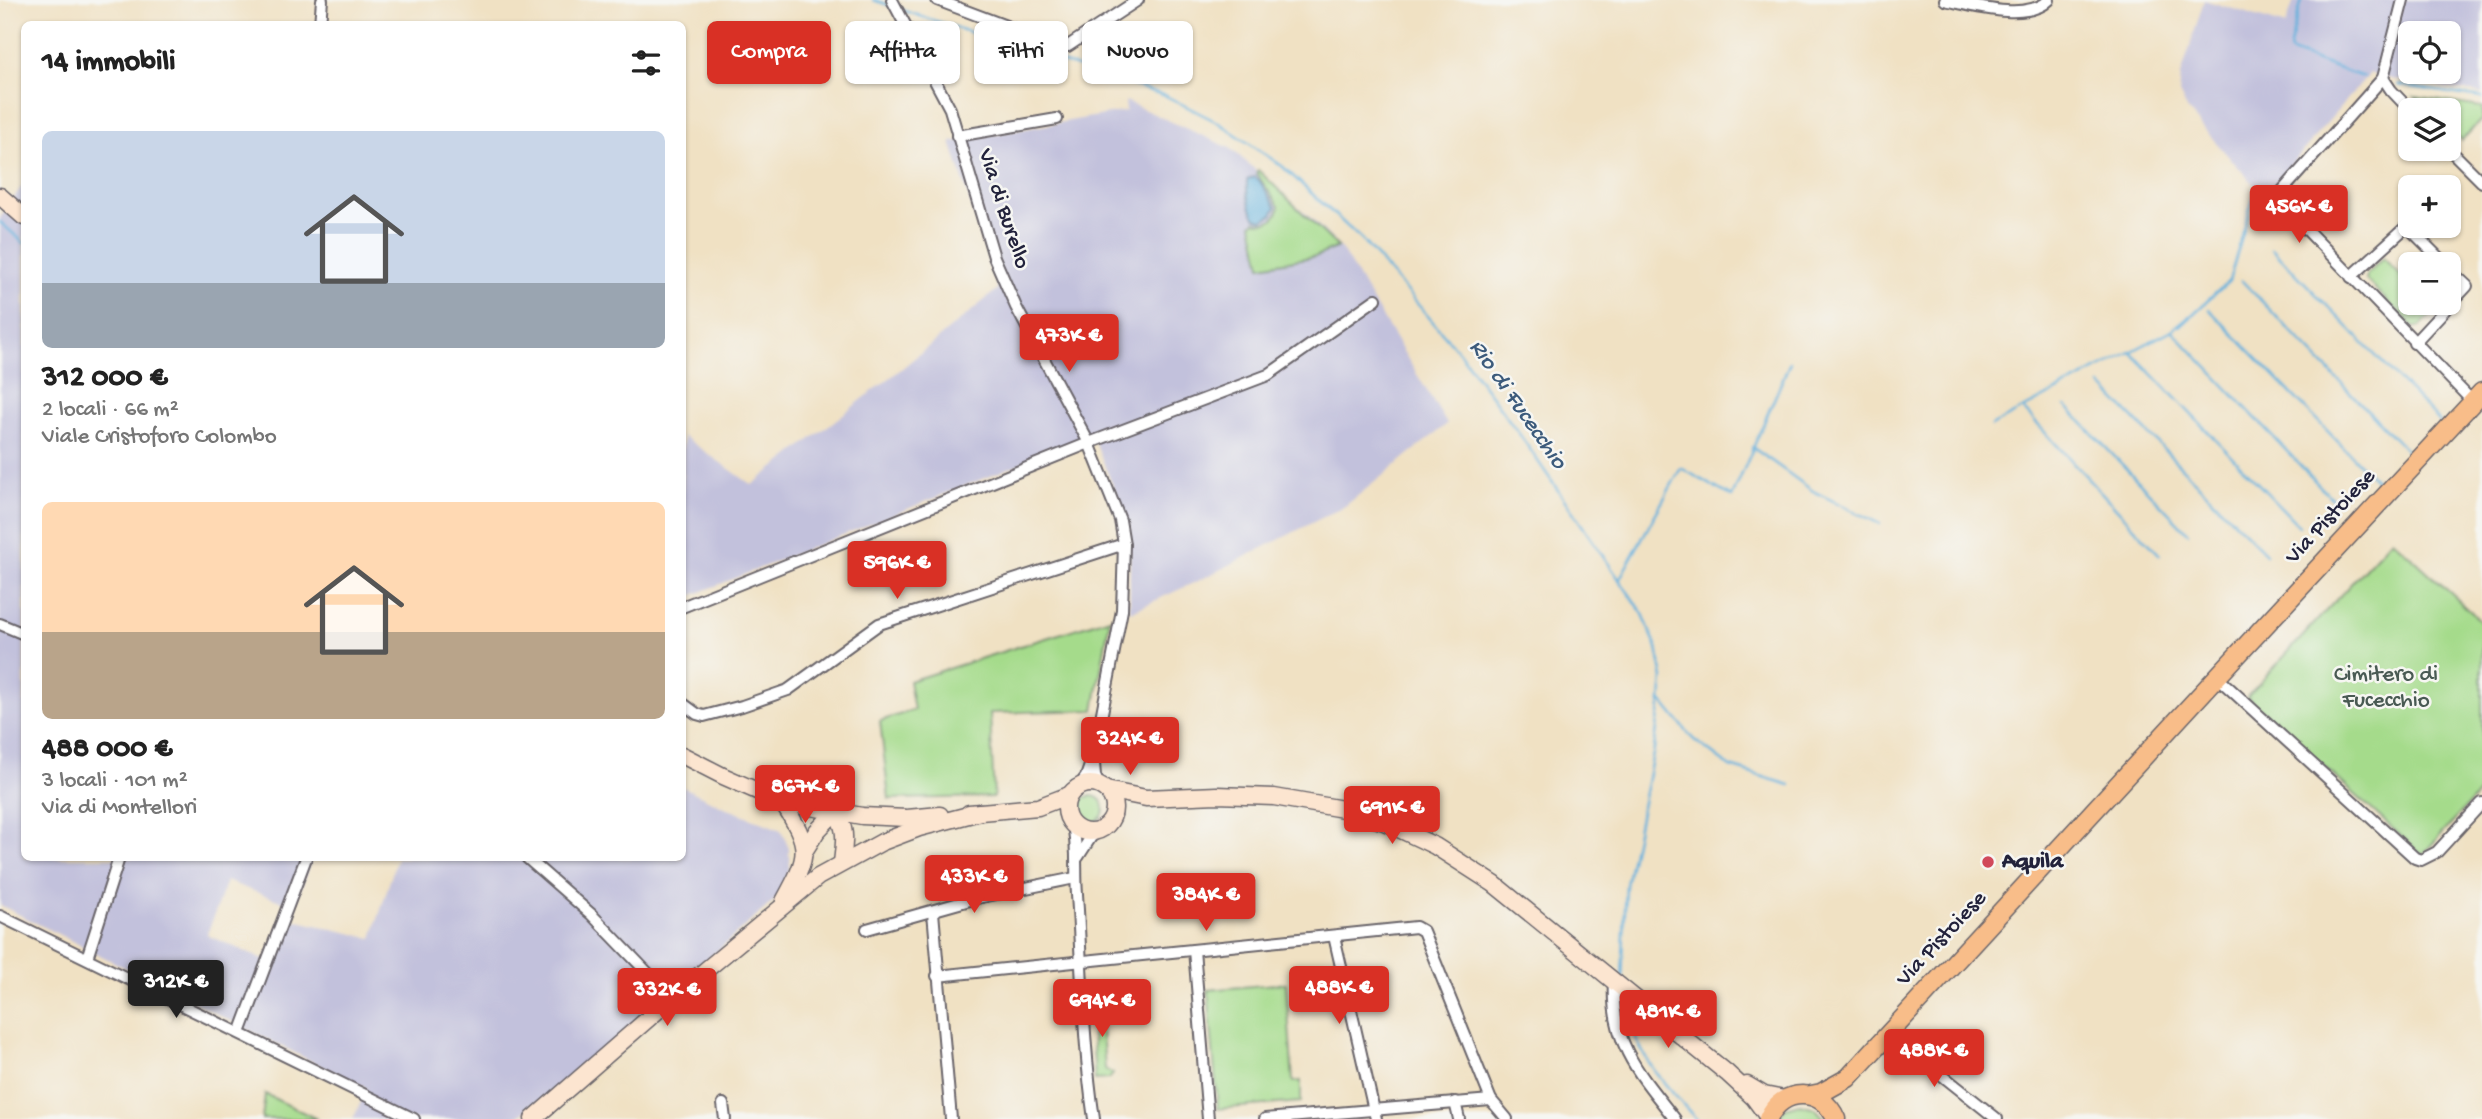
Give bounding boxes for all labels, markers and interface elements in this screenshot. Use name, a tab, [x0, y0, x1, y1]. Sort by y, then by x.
chip: Compra	[707, 21, 831, 84]
chip: Affitta	[845, 21, 960, 84]
chip: Filtri	[974, 21, 1068, 84]
chip: Nuovo	[1082, 21, 1193, 84]
map controls	[2398, 21, 2461, 315]
button: locate	[2398, 21, 2461, 84]
icon: filters	[627, 44, 665, 82]
text: 14 immobili	[42, 46, 176, 81]
button: layers	[2398, 98, 2461, 161]
street label: Via di Burello	[971, 145, 1035, 272]
button: +	[2398, 175, 2461, 238]
icon: home	[291, 176, 417, 302]
pin: 456K €	[2242, 186, 2356, 245]
text: 456K €	[2266, 194, 2332, 221]
button: −	[2398, 252, 2461, 315]
pin: 473K €	[1012, 314, 1126, 374]
text: 473K €	[1036, 323, 1102, 350]
water label: Rio di Fucecchio	[1462, 334, 1573, 477]
text: 312 000 €	[42, 362, 168, 397]
text: 2 locali · 66 m²	[42, 397, 179, 424]
text: Viale Cristoforo Colombo	[42, 424, 277, 451]
street label: Via Pistoiese	[2279, 463, 2383, 571]
pin: 596K €	[840, 542, 954, 601]
icon: home	[291, 547, 417, 673]
text: 596K €	[863, 550, 931, 577]
park label: Cimitero di Fucecchio	[2334, 662, 2438, 715]
pin: 324K €	[1073, 718, 1187, 777]
text: 324K €	[1097, 726, 1163, 753]
text: 488 000 €	[42, 733, 172, 768]
pin: 867K €	[748, 766, 862, 825]
text: 3 locali · 101 m²	[42, 768, 188, 795]
text: 867K €	[771, 774, 839, 801]
pin: 691K €	[1335, 786, 1449, 846]
text: Via di Montellori	[42, 795, 197, 822]
text: 691K €	[1360, 795, 1424, 822]
place label: Aquila	[2001, 849, 2064, 876]
marker: Aquila	[1980, 854, 1996, 870]
pin: 433K €	[917, 856, 1031, 915]
text: 433K €	[941, 864, 1007, 891]
pin: 384K €	[1149, 874, 1263, 933]
text: 384K €	[1172, 882, 1240, 909]
street label: Via Pistoiese	[1890, 885, 1994, 993]
pin: 312K €	[119, 960, 233, 1020]
pin: 488K €	[1282, 967, 1396, 1026]
pin: 332K €	[610, 968, 724, 1028]
text: 312K €	[144, 969, 208, 996]
text: 488K €	[1305, 975, 1373, 1002]
text: 332K €	[634, 977, 700, 1004]
pin: 694K €	[1045, 979, 1159, 1039]
text: 694K €	[1069, 988, 1135, 1015]
pin: 481K €	[1611, 990, 1725, 1050]
text: 481K €	[1636, 999, 1700, 1026]
pin: 488K €	[1877, 1030, 1991, 1089]
text: 488K €	[1900, 1038, 1968, 1065]

